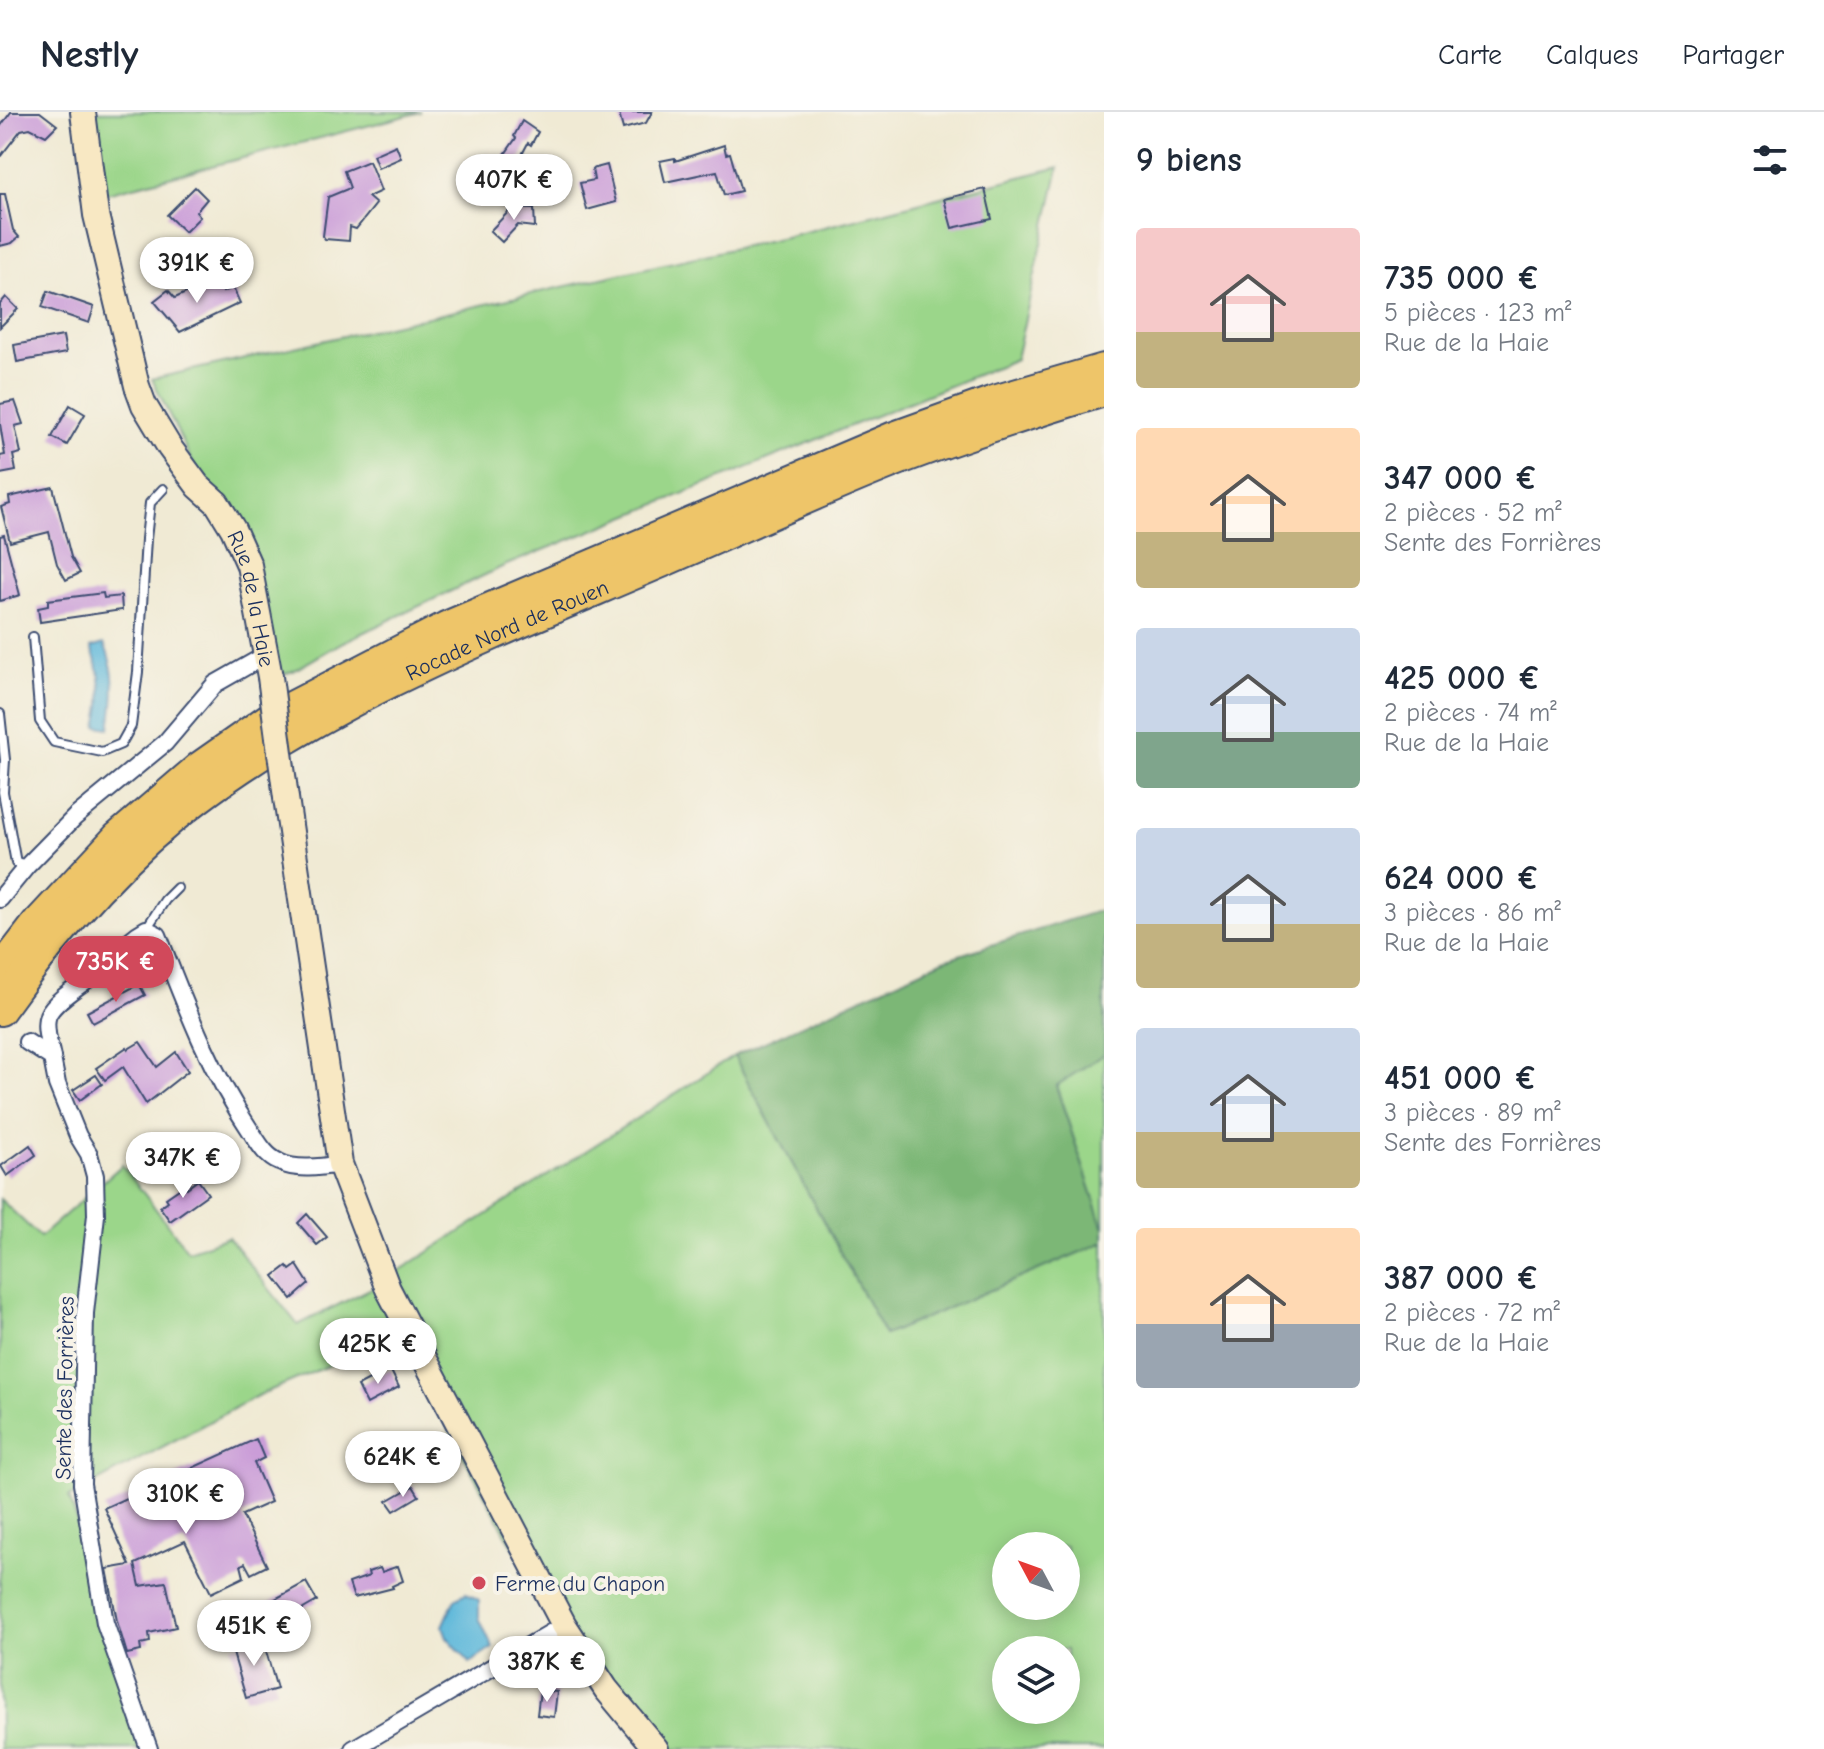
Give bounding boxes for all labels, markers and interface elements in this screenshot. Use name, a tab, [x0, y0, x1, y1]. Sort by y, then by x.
text: Nestly	[40, 33, 138, 77]
text: Carte	[1438, 39, 1502, 71]
text: Calques	[1546, 39, 1638, 71]
text: Partager	[1682, 39, 1784, 71]
icon: filters	[1748, 138, 1792, 182]
text: 9 biens	[1136, 140, 1242, 180]
pin: 407K €	[449, 154, 579, 222]
text: 407K €	[474, 165, 554, 195]
pin: 391K €	[132, 237, 262, 305]
text: 391K €	[158, 248, 236, 278]
text: 735 000 €	[1384, 258, 1540, 298]
icon: home	[1200, 260, 1296, 356]
text: 5 pièces · 123 m²	[1384, 298, 1572, 328]
text: Rue de la Haie	[1384, 328, 1549, 358]
text: 347 000 €	[1384, 458, 1538, 498]
icon: home	[1200, 460, 1296, 556]
text: 2 pièces · 52 m²	[1384, 498, 1562, 528]
street label: Rue de la Haie	[221, 527, 280, 669]
text: Sente des Forrières	[1384, 528, 1601, 558]
street label: Rocade Nord de Rouen	[402, 574, 612, 687]
text: 425 000 €	[1384, 658, 1541, 698]
icon: home	[1200, 660, 1296, 756]
text: 2 pièces · 74 m²	[1384, 698, 1557, 728]
text: Rue de la Haie	[1384, 728, 1549, 758]
text: 624 000 €	[1384, 858, 1540, 898]
icon: home	[1200, 860, 1296, 956]
text: 3 pièces · 86 m²	[1384, 898, 1561, 928]
text: Rue de la Haie	[1384, 928, 1549, 958]
pin: 735K €	[51, 936, 181, 1004]
text: 735K €	[76, 947, 156, 977]
text: 451 000 €	[1384, 1058, 1537, 1098]
icon: home	[1200, 1060, 1296, 1156]
text: 3 pièces · 89 m²	[1384, 1098, 1561, 1128]
text: Sente des Forrières	[1384, 1128, 1601, 1158]
pin: 347K €	[118, 1132, 248, 1200]
text: 347K €	[144, 1143, 222, 1173]
text: 387 000 €	[1384, 1258, 1539, 1298]
icon: home	[1200, 1260, 1296, 1356]
street label: Sente des Forrières	[50, 1296, 80, 1480]
text: 2 pièces · 72 m²	[1384, 1298, 1560, 1328]
pin: 425K €	[313, 1318, 443, 1386]
text: Rue de la Haie	[1384, 1328, 1549, 1358]
text: 425K €	[338, 1329, 418, 1359]
pin: 624K €	[338, 1431, 468, 1499]
text: 624K €	[363, 1442, 443, 1472]
pin: 310K €	[121, 1468, 251, 1536]
text: 310K €	[146, 1479, 226, 1509]
north arrow	[992, 1532, 1080, 1620]
map controls	[992, 1532, 1080, 1724]
place label: Ferme du Chapon	[495, 1571, 665, 1597]
marker: Ferme du Chapon	[470, 1574, 488, 1592]
pin: 451K €	[189, 1600, 319, 1668]
text: 451K €	[215, 1611, 293, 1641]
pin: 387K €	[482, 1636, 612, 1704]
button: layers	[992, 1636, 1080, 1724]
text: 387K €	[507, 1647, 587, 1677]

